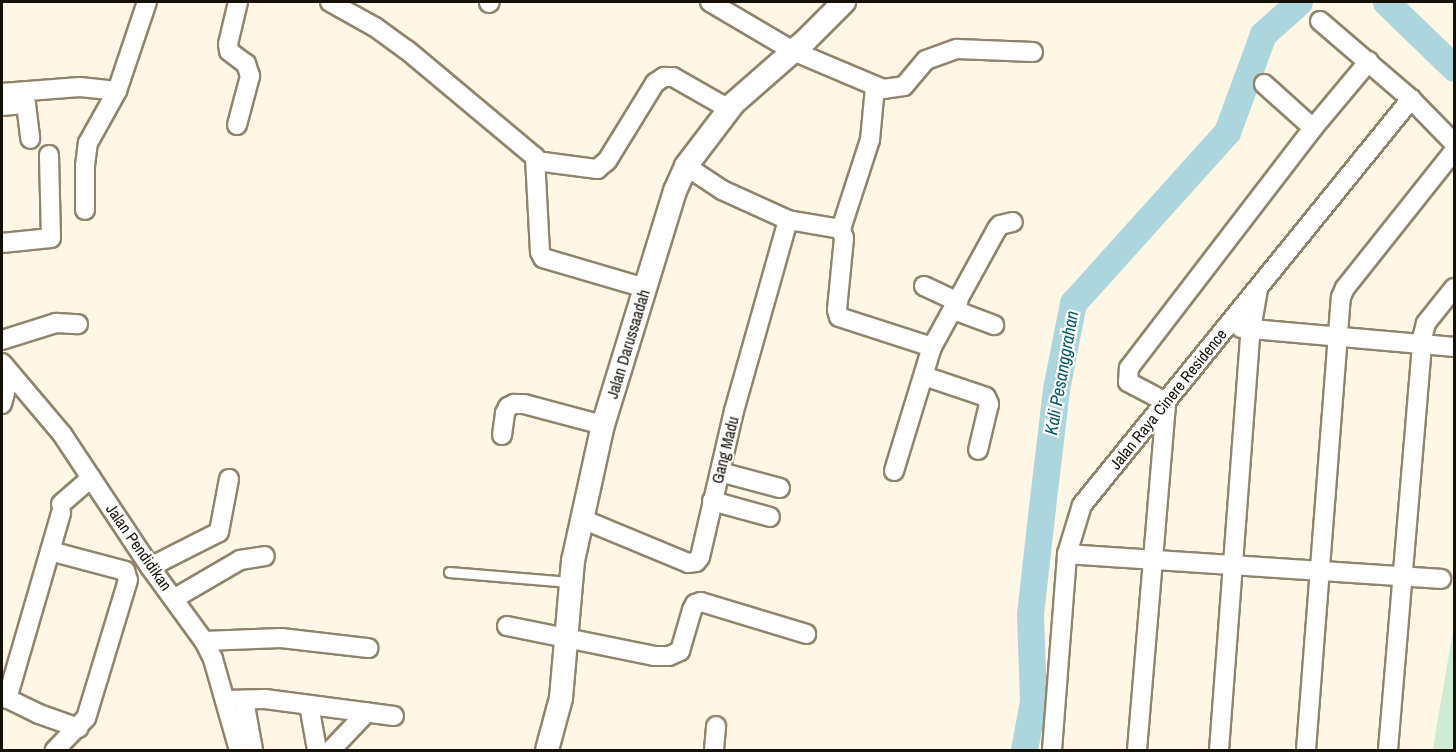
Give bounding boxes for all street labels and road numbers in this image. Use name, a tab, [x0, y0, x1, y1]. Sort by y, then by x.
street label: Jalan Darussaadah	[602, 287, 654, 401]
street label: Jalan Raya Cinere Residence	[1105, 325, 1231, 473]
street label: Gang Madu	[707, 414, 743, 486]
street label: Jalan Pendidikan	[102, 500, 176, 594]

